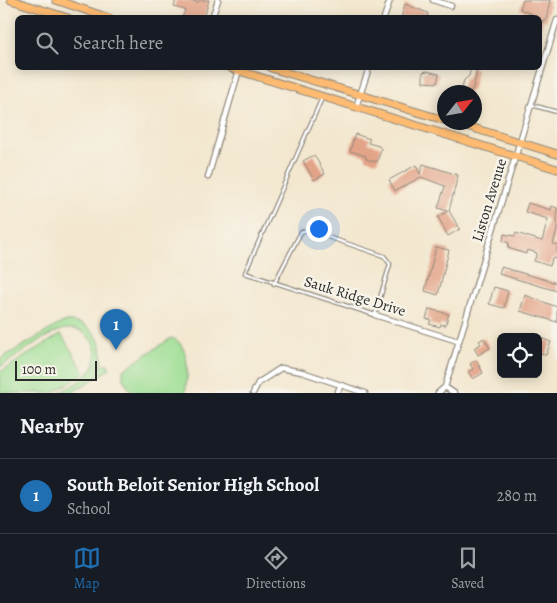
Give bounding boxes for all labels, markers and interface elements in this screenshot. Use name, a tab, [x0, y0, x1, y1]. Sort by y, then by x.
search box	[15, 15, 542, 70]
icon: search	[33, 29, 61, 57]
text: Search here	[73, 30, 163, 56]
north arrow	[437, 85, 482, 130]
street label: Liston Avenue	[467, 156, 511, 244]
your location	[306, 216, 332, 242]
street label: Sauk Ridge Drive	[302, 271, 409, 321]
pin: 1	[100, 309, 132, 350]
map controls	[497, 333, 542, 378]
button: locate	[497, 333, 542, 378]
scale bar	[15, 358, 98, 381]
text: 100 m	[22, 360, 56, 379]
text: Nearby	[20, 412, 83, 440]
text: South Beloit Senior High School	[67, 472, 319, 498]
text: 1	[33, 485, 39, 507]
text: 280 m	[497, 485, 537, 507]
text: School	[67, 498, 110, 520]
tab: Map	[73, 544, 101, 593]
tab: Directions	[246, 544, 306, 593]
tab: Saved	[451, 544, 484, 593]

